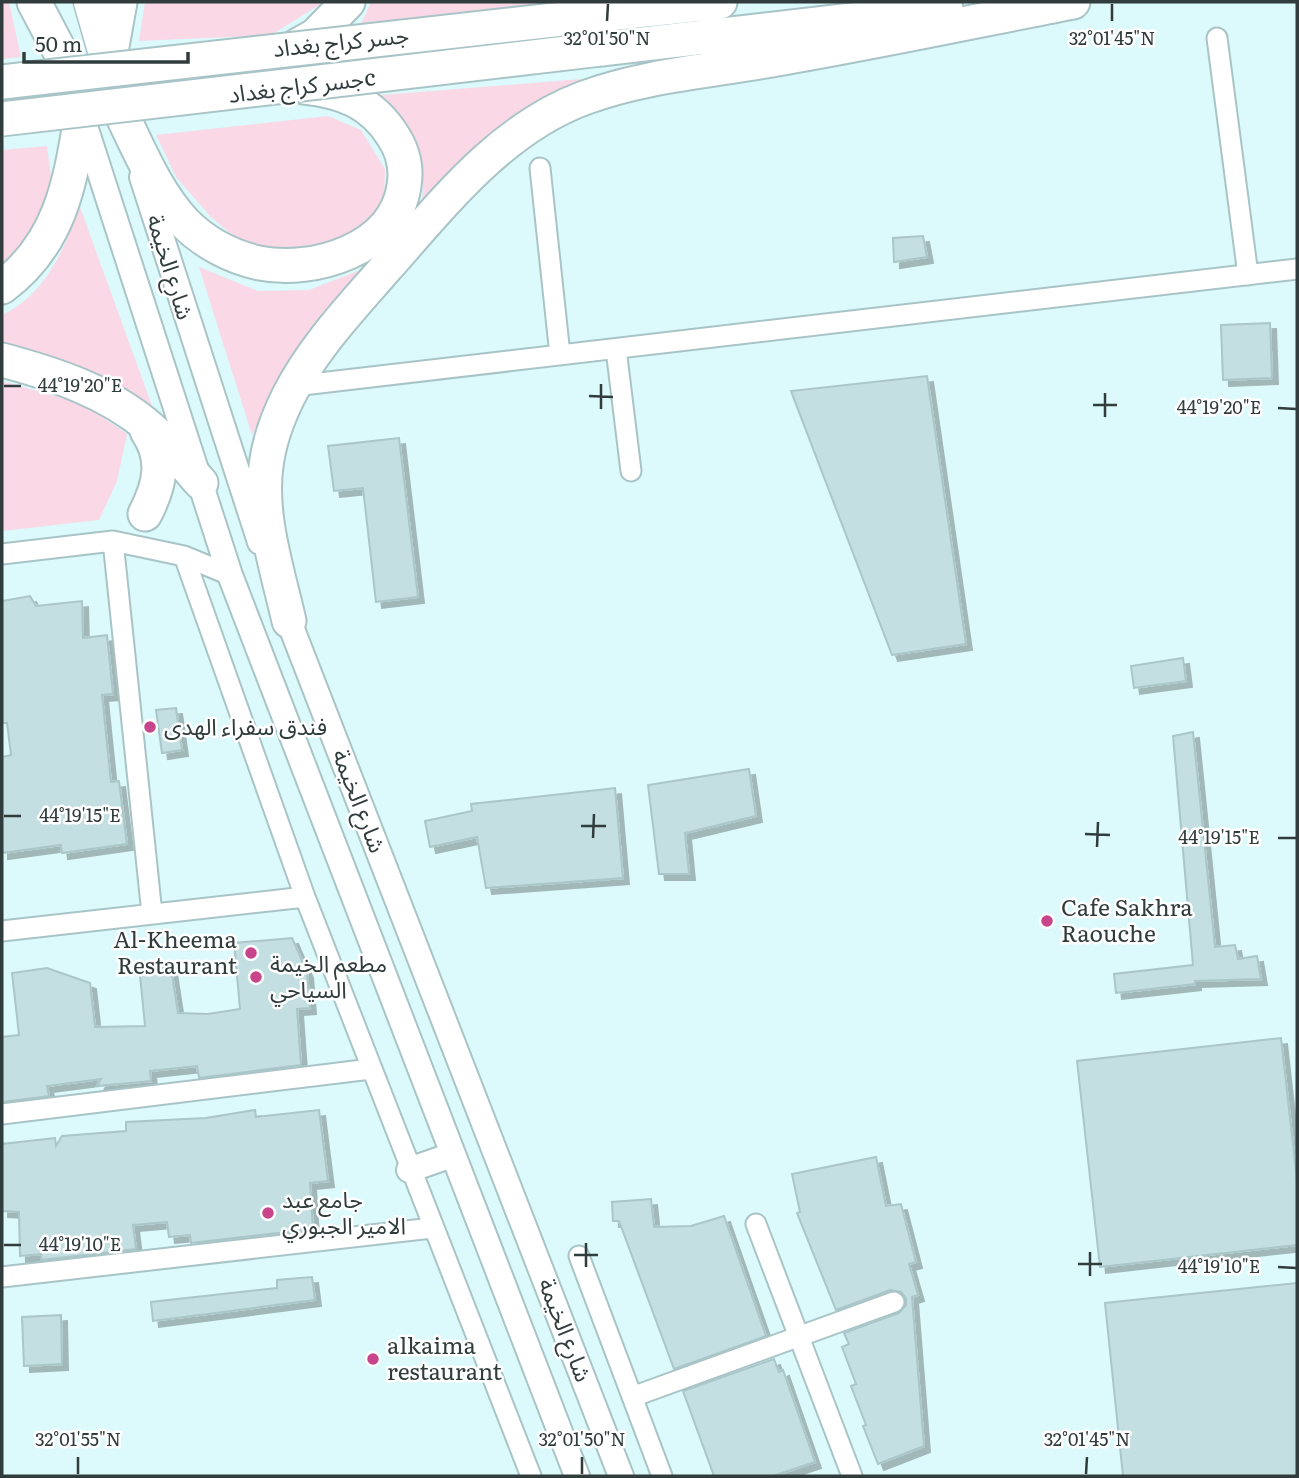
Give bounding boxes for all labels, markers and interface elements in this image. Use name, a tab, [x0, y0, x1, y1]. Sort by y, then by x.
street label: جسر كراج بغداد	[271, 16, 411, 66]
scale bar	[24, 21, 189, 65]
text: 32°01'50"N	[563, 24, 651, 51]
text: 32°01'45"N	[1069, 24, 1155, 51]
text: 50 m	[35, 27, 82, 58]
street label: جسر كراج بغدادc	[226, 58, 377, 112]
street label: شارع الخيمة	[138, 210, 204, 324]
text: 44°19'20"E	[38, 371, 122, 398]
text: 44°19'20"E	[1177, 393, 1261, 420]
place label: فندق سفراء الهدى	[164, 708, 327, 742]
marker: فندق سفراء الهدى	[142, 719, 158, 735]
street label: شارع الخيمة	[324, 744, 396, 858]
text: 44°19'15"E	[39, 801, 121, 828]
text: 44°19'15"E	[1178, 823, 1260, 850]
place label: Cafe Sakhra Raouche	[1061, 889, 1193, 949]
marker: Cafe Sakhra Raouche	[1039, 913, 1055, 929]
place label: Al-Kheema Restaurant	[113, 921, 238, 981]
marker: Al-Kheema Restaurant	[243, 945, 259, 961]
place label: مطعم الخيمة السياحي	[270, 945, 387, 1007]
marker: مطعم الخيمة السياحي	[248, 969, 264, 985]
place label: جامع عبد الامير الجبوري	[282, 1181, 406, 1243]
marker: جامع عبد الامير الجبوري	[260, 1205, 276, 1221]
text: 44°19'10"E	[39, 1230, 121, 1257]
text: 44°19'10"E	[1178, 1252, 1260, 1279]
street label: شارع الخيمة	[530, 1273, 602, 1387]
place label: alkaima restaurant	[387, 1327, 502, 1387]
marker: alkaima restaurant	[365, 1351, 381, 1367]
text: 32°01'55"N	[35, 1425, 121, 1452]
text: 32°01'50"N	[538, 1425, 626, 1452]
text: 32°01'45"N	[1044, 1425, 1130, 1452]

